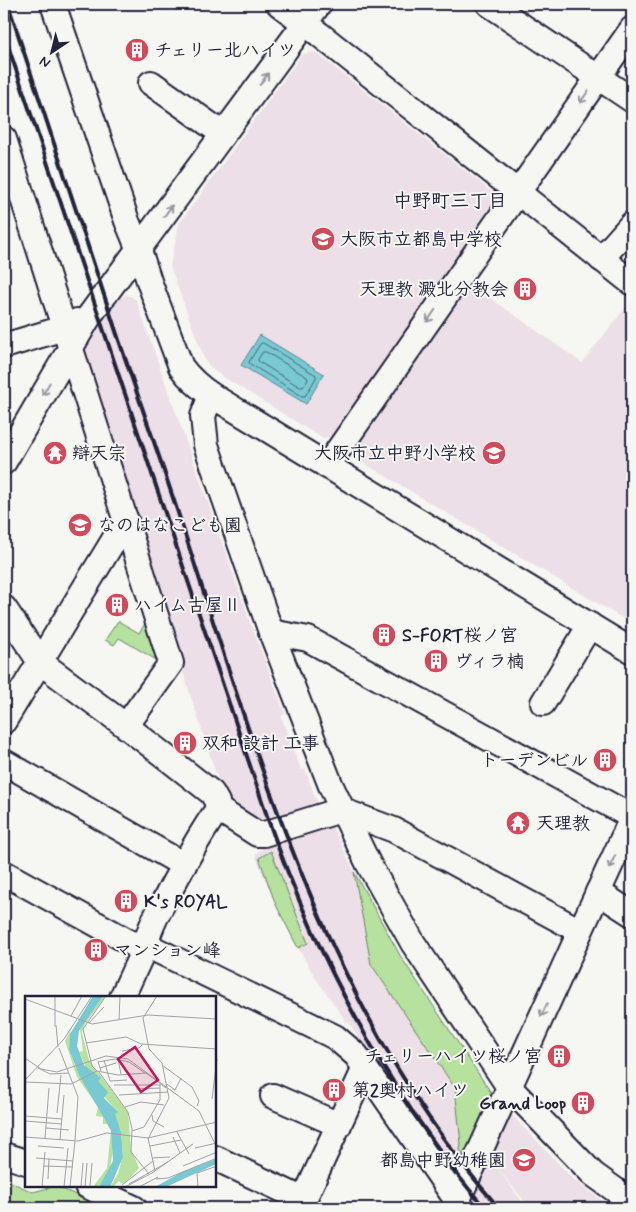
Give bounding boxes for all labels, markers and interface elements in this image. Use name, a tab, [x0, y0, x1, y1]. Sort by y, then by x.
north arrow	[28, 28, 78, 78]
building icon: チェリー北ハイツ	[124, 37, 150, 63]
place label: チェリー北ハイツ	[154, 39, 296, 63]
text: N	[36, 52, 54, 72]
one-way arrow	[258, 73, 269, 87]
one-way arrow	[579, 90, 589, 104]
district label: 中野町三丁目	[393, 189, 507, 214]
one-way arrow	[163, 204, 173, 218]
school or university icon: 大阪市立都島中学校	[310, 226, 336, 252]
place label: 大阪市立都島中学校	[340, 228, 502, 252]
building icon: 天理教 澱北分教会	[512, 276, 538, 302]
place label: 天理教 澱北分教会	[359, 278, 508, 302]
one-way arrow	[426, 309, 436, 323]
one-way arrow	[41, 381, 51, 395]
temple icon: 辯天宗	[42, 440, 68, 466]
school or university icon: 大阪市立中野小学校	[481, 440, 507, 466]
place label: 辯天宗	[72, 442, 126, 466]
place label: 大阪市立中野小学校	[314, 442, 476, 466]
school or university icon: なのはなこども園	[67, 512, 93, 538]
place label: なのはなこども園	[98, 514, 242, 538]
building icon: ハイム古屋Ⅱ	[104, 592, 130, 618]
place label: ハイム古屋Ⅱ	[134, 594, 241, 618]
building icon: S-FORT桜ノ宮	[371, 622, 397, 648]
place label: S-FORT桜ノ宮	[402, 624, 518, 648]
building icon: ヴィラ楠	[423, 648, 449, 674]
place label: ヴィラ楠	[454, 650, 524, 674]
building icon: 双和 設計 工事	[172, 730, 198, 756]
place label: 双和 設計 工事	[202, 732, 320, 756]
building icon: トーデンビル	[592, 747, 618, 773]
place label: トーデンビル	[480, 749, 588, 773]
temple icon: 天理教	[505, 810, 531, 836]
place label: 天理教	[536, 812, 590, 836]
one-way arrow	[606, 855, 616, 870]
building icon: K's ROYAL	[113, 888, 139, 914]
place label: K's ROYAL	[144, 890, 228, 914]
building icon: マンション峰	[83, 937, 109, 963]
place label: マンション峰	[114, 939, 221, 963]
inset map	[25, 996, 216, 1187]
one-way arrow	[538, 1002, 548, 1017]
building icon: チェリーハイツ桜ノ宮	[546, 1043, 572, 1069]
place label: チェリーハイツ桜ノ宮	[364, 1045, 542, 1069]
building icon: 第2奥村ハイツ	[321, 1077, 347, 1103]
place label: 第2奥村ハイツ	[352, 1079, 469, 1103]
building icon: Grand Loop	[570, 1090, 596, 1116]
place label: Grand Loop	[479, 1092, 566, 1116]
school or university icon: 都島中野幼稚園	[511, 1147, 537, 1173]
place label: 都島中野幼稚園	[380, 1149, 506, 1173]

